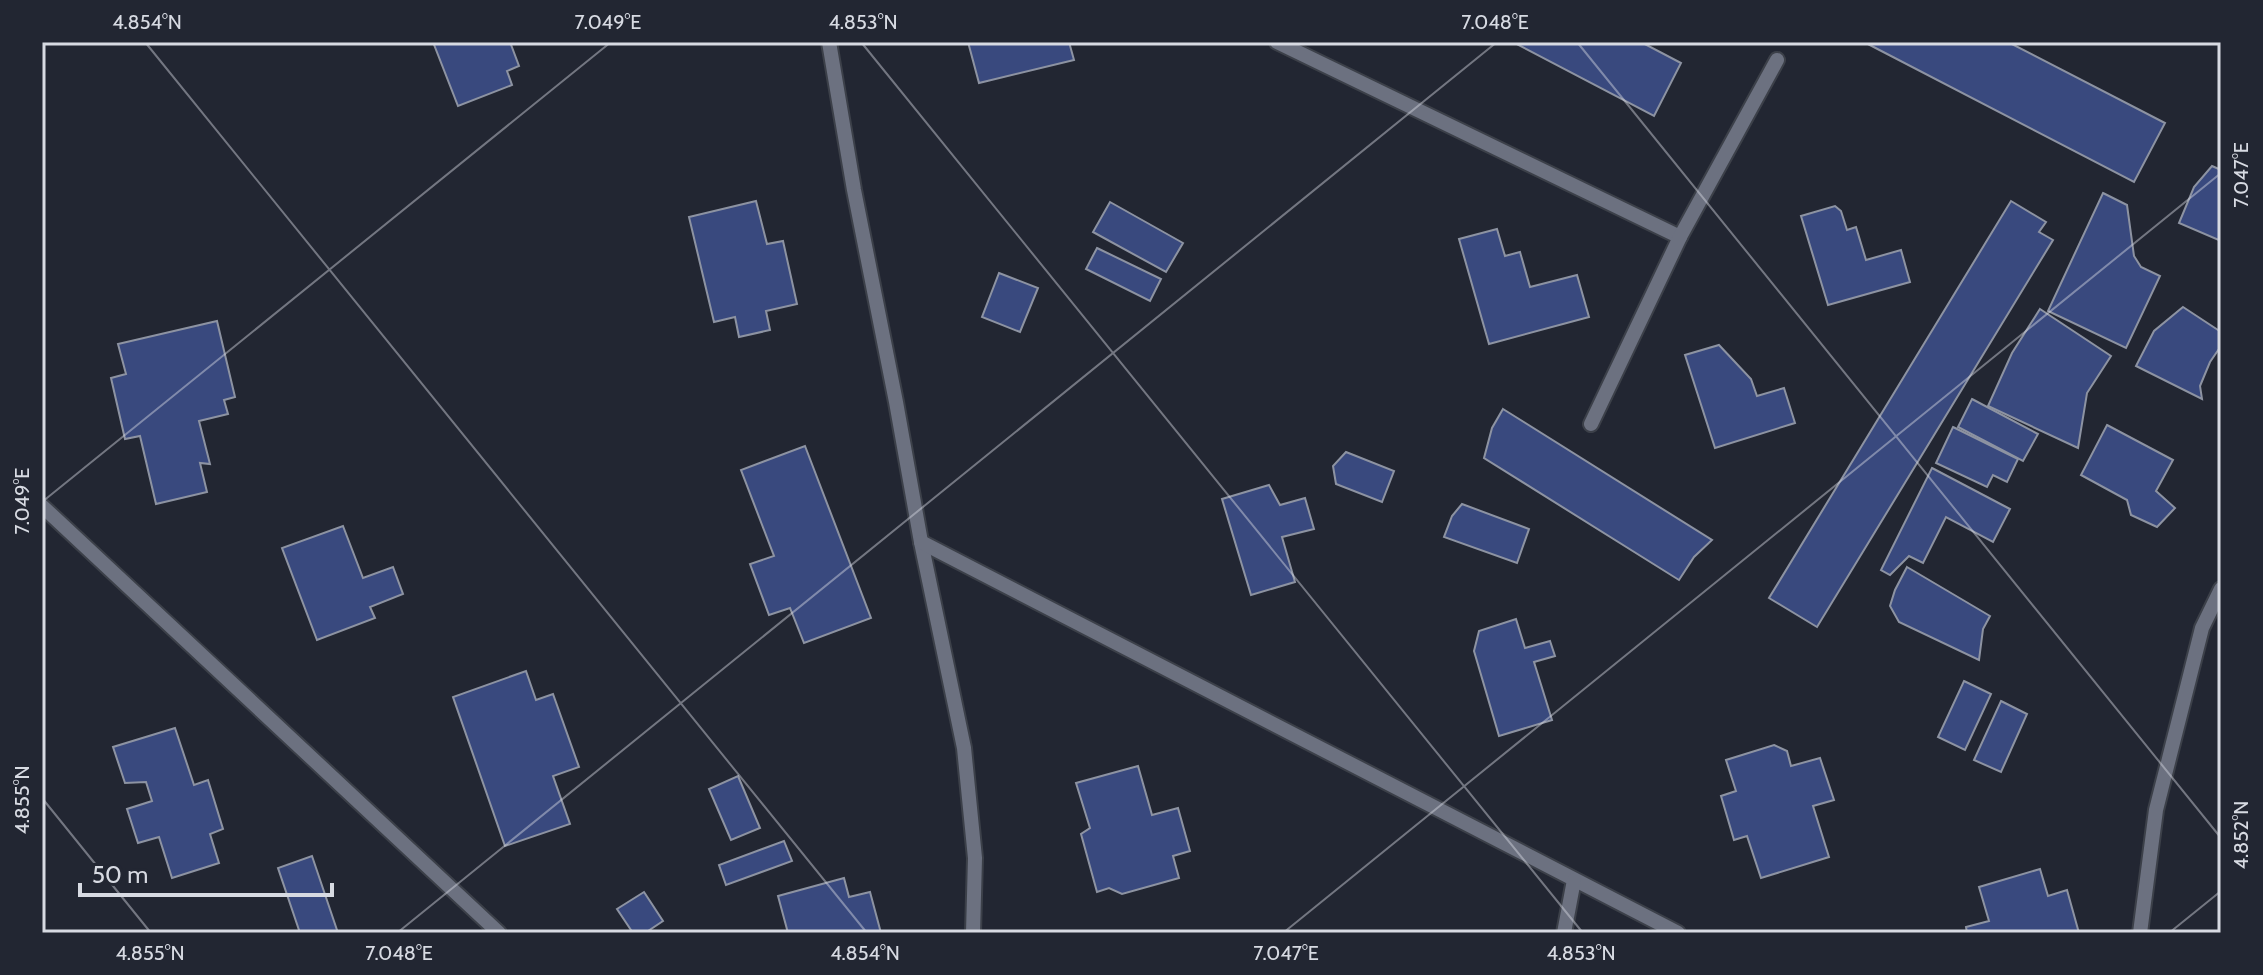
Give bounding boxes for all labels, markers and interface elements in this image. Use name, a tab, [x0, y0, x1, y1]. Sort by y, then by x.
text: 4.854°N	[112, 10, 182, 34]
text: 7.049°E	[575, 10, 641, 34]
text: 4.853°N	[828, 10, 898, 34]
text: 7.048°E	[1461, 10, 1529, 34]
text: 7.047°E	[2229, 142, 2253, 208]
text: 7.049°E	[10, 468, 34, 534]
text: 4.855°N	[10, 765, 34, 835]
text: 4.852°N	[2229, 801, 2253, 869]
scale bar	[80, 847, 332, 897]
text: 50 m	[92, 860, 148, 889]
text: 4.855°N	[115, 941, 185, 965]
text: 7.048°E	[365, 941, 433, 965]
text: 4.854°N	[830, 941, 900, 965]
text: 7.047°E	[1253, 941, 1319, 965]
text: 4.853°N	[1546, 941, 1616, 965]

